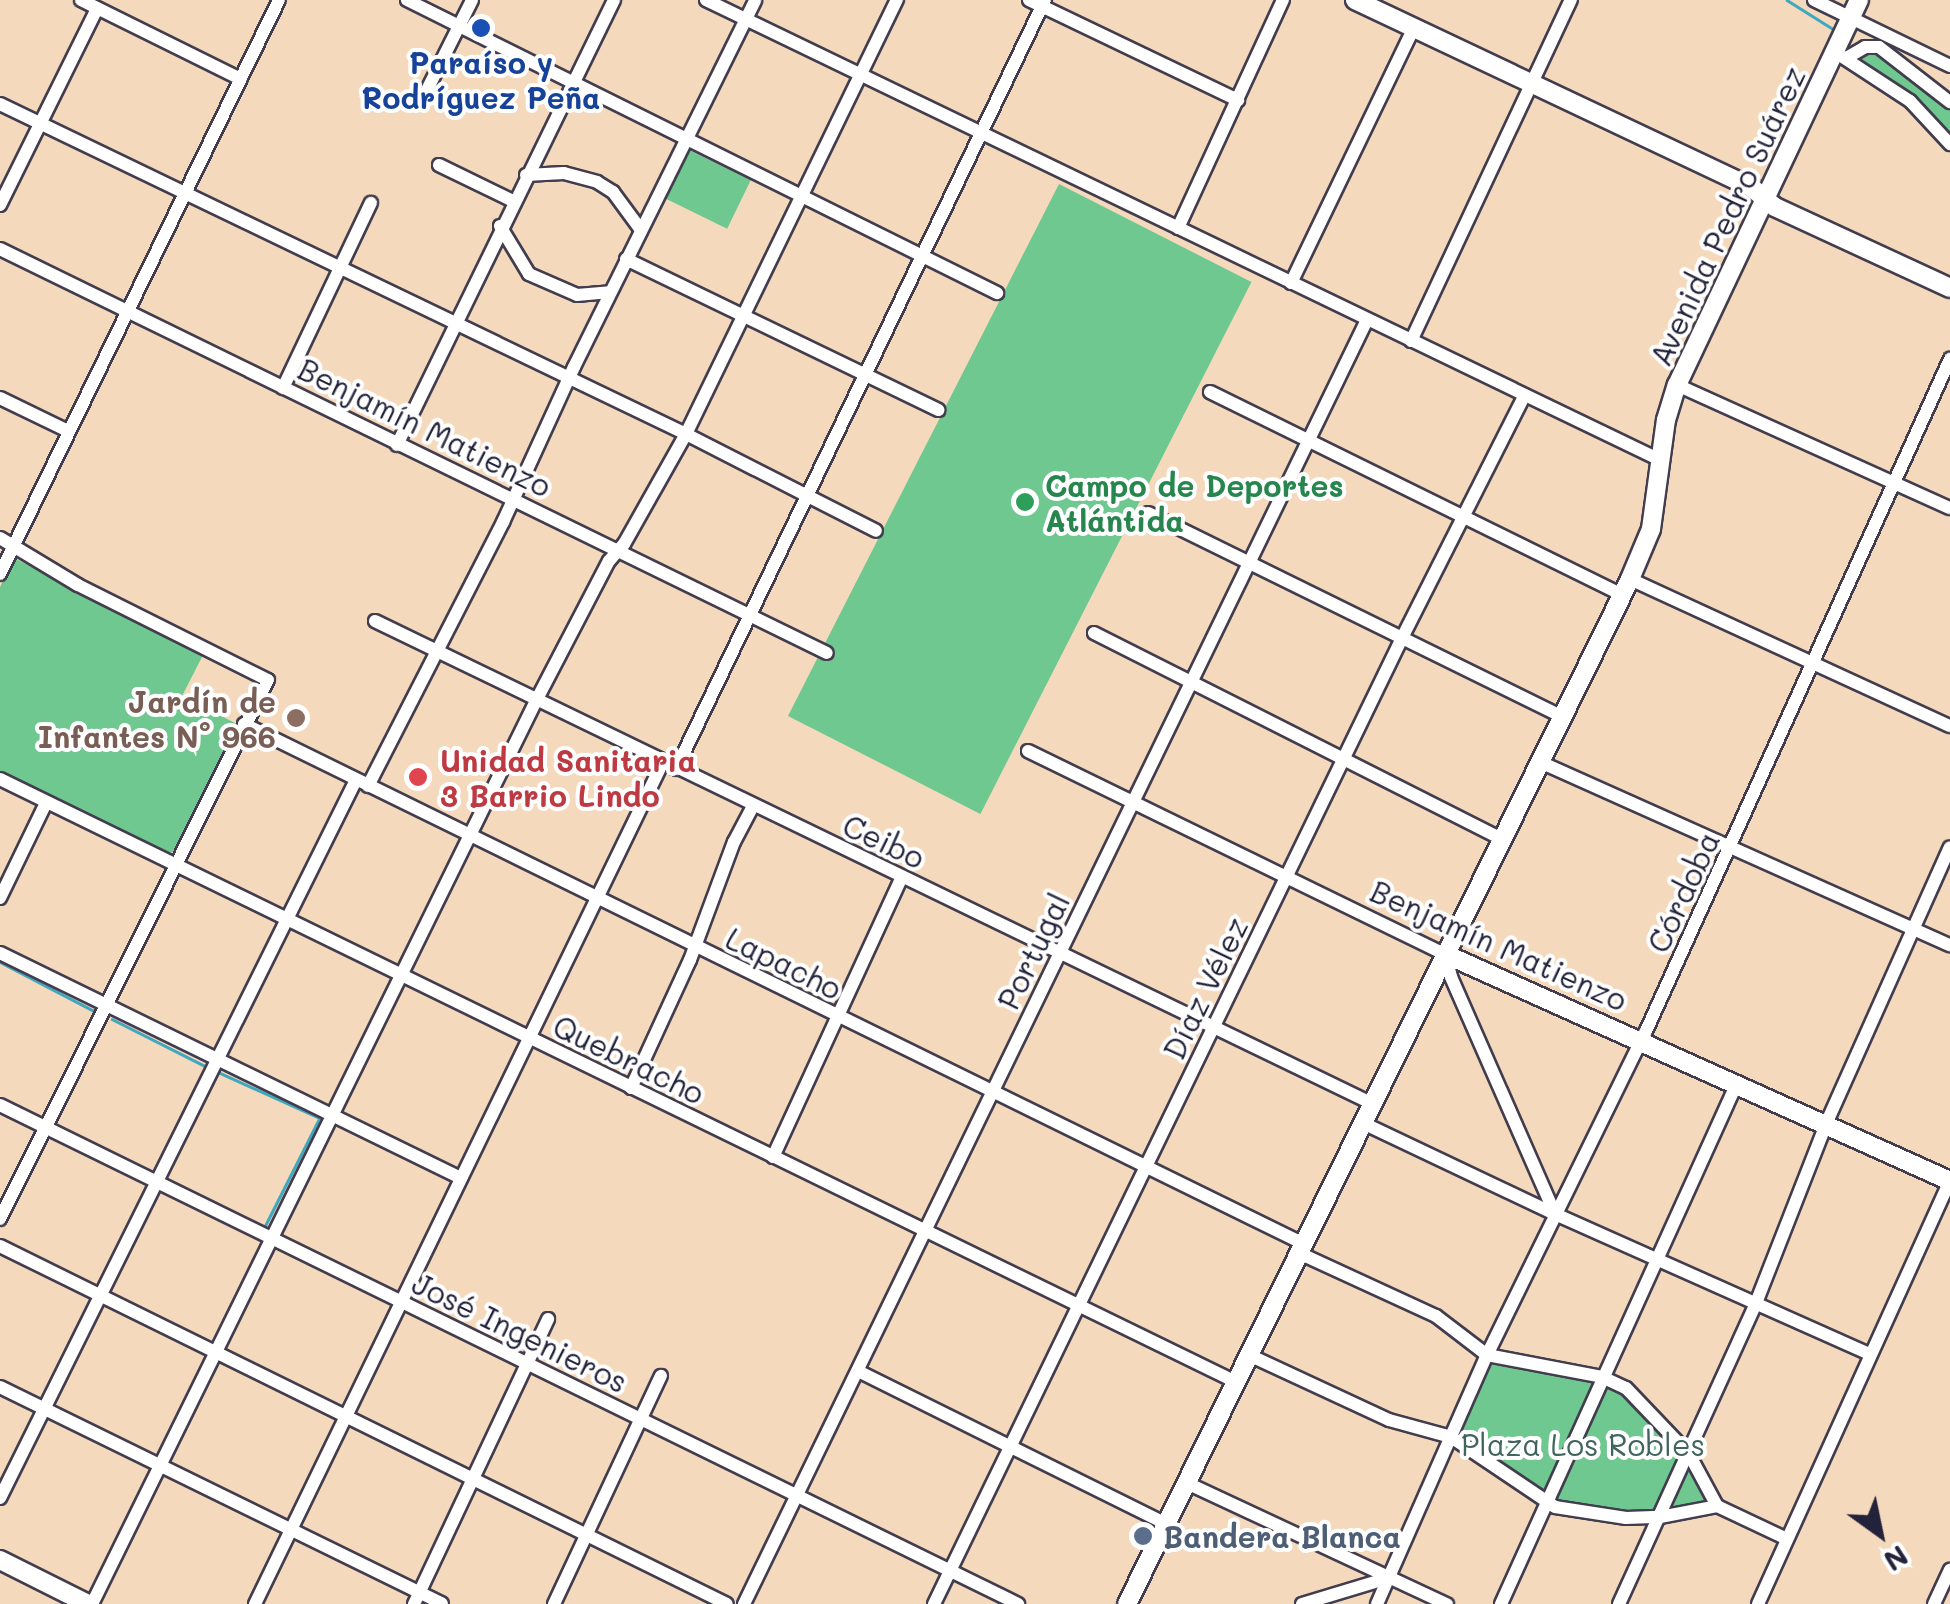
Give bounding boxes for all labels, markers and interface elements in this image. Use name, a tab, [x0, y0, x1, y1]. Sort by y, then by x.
marker: Paraíso y Rodríguez Peña	[470, 17, 492, 39]
place label: Paraíso y Rodríguez Peña	[362, 44, 600, 114]
street label: Avenida Pedro Suárez	[1642, 61, 1812, 371]
street label: Benjamín Matienzo	[293, 350, 557, 504]
place label: Campo de Deportes Atlántida	[1045, 467, 1344, 538]
marker: Campo de Deportes Atlántida	[1014, 491, 1036, 513]
place label: Jardín de Infantes N° 966	[38, 683, 276, 754]
marker: Jardín de Infantes N° 966	[285, 707, 307, 729]
place label: Unidad Sanitaria 3 Barrio Lindo	[440, 742, 696, 812]
marker: Unidad Sanitaria 3 Barrio Lindo	[405, 764, 431, 790]
street label: Ceibo	[837, 806, 931, 876]
street label: Córdoba	[1639, 826, 1727, 958]
street label: Benjamín Matienzo	[1365, 872, 1633, 1018]
street label: Portugal	[990, 887, 1076, 1015]
street label: Díaz Vélez	[1155, 911, 1255, 1065]
street label: Lapacho	[720, 920, 848, 1006]
street label: Quebracho	[548, 1007, 710, 1111]
street label: José Ingenieros	[407, 1264, 633, 1400]
park label: Plaza Los Robles	[1461, 1426, 1705, 1462]
north arrow	[1830, 1484, 1930, 1584]
place label: Bandera Blanca	[1163, 1518, 1401, 1554]
marker: Bandera Blanca	[1132, 1525, 1154, 1547]
text: N	[1878, 1538, 1915, 1580]

